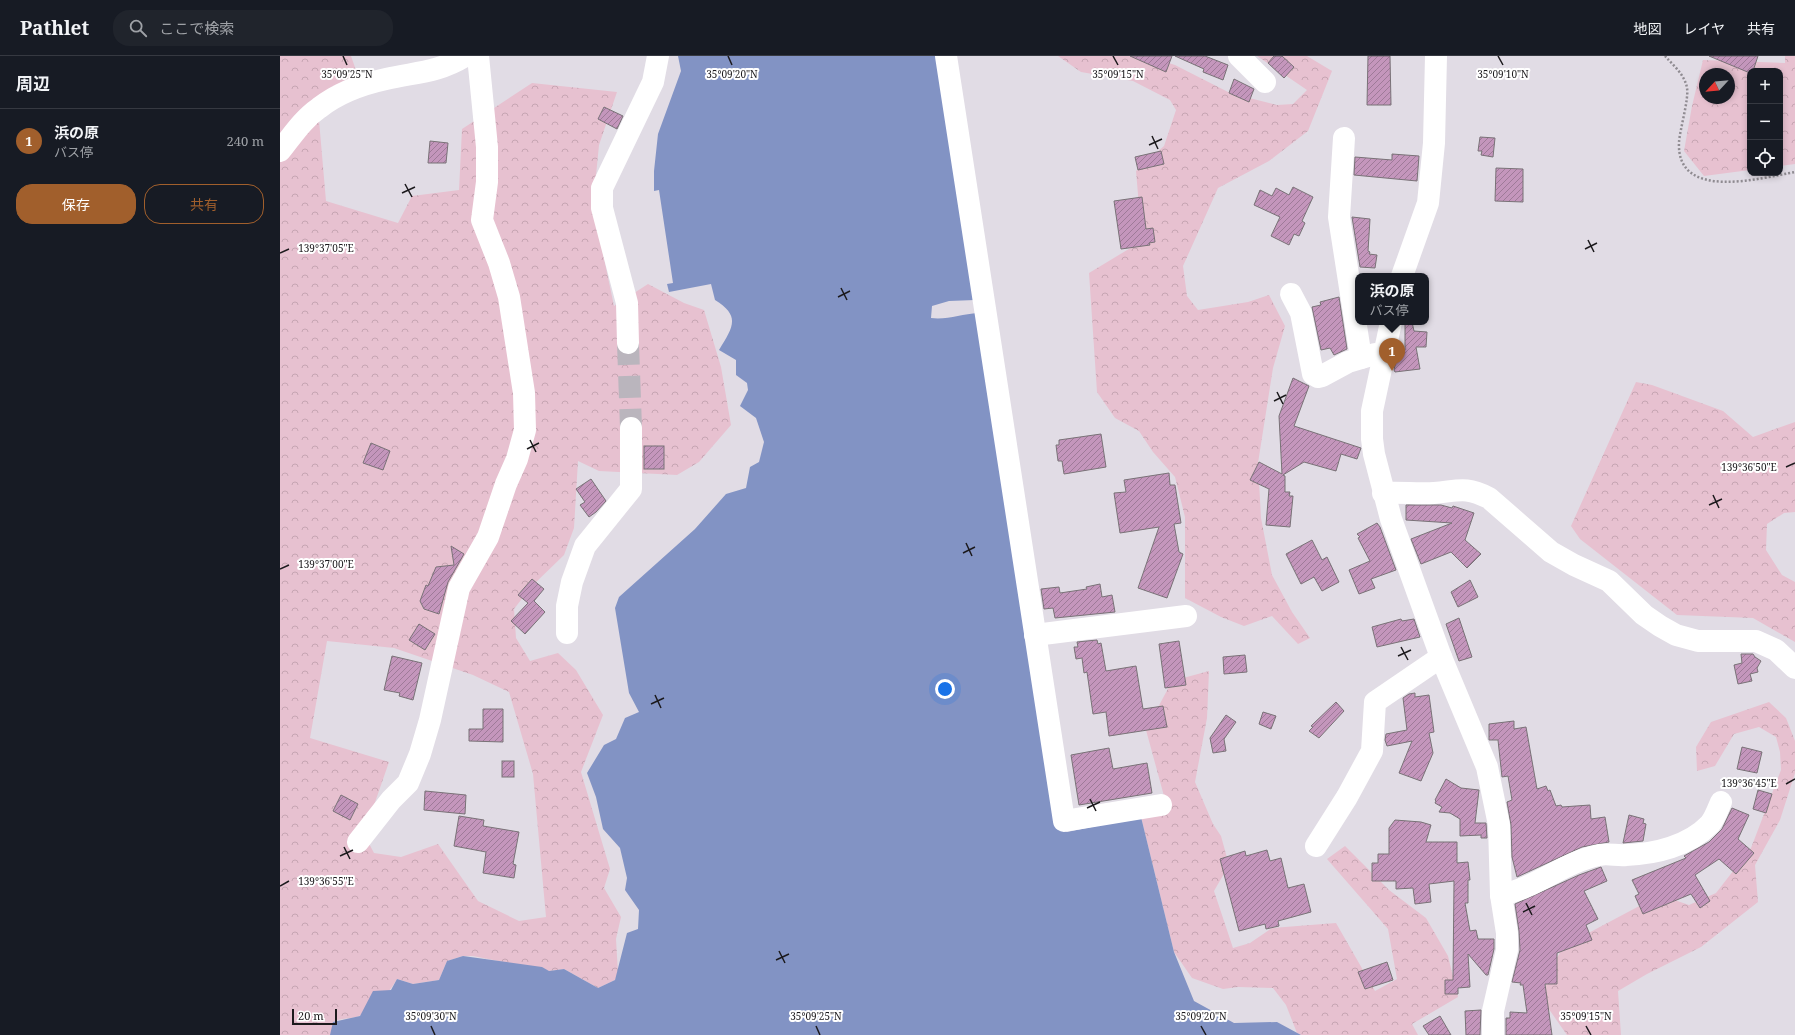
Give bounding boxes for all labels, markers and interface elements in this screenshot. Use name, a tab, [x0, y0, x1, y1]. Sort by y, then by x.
search box	[113, 10, 393, 46]
text: Pathlet	[20, 15, 89, 41]
icon: search	[127, 17, 149, 39]
text: ここで検索	[159, 18, 234, 38]
text: 地図	[1633, 19, 1661, 38]
text: レイヤ	[1683, 19, 1725, 38]
text: 共有	[1747, 19, 1775, 38]
text: 35°09'25"N	[321, 67, 373, 81]
text: 35°09'20"N	[706, 67, 758, 81]
text: 35°09'15"N	[1092, 67, 1144, 81]
text: 35°09'10"N	[1477, 67, 1529, 81]
north arrow	[1699, 68, 1735, 104]
map controls	[1747, 68, 1783, 176]
button: +	[1747, 68, 1783, 104]
text: 周辺	[16, 72, 50, 95]
button: −	[1747, 104, 1783, 140]
text: 浜の原	[54, 122, 99, 142]
text: 1	[25, 132, 33, 150]
text: 240 m	[227, 132, 264, 150]
button: locate	[1747, 140, 1783, 176]
text: バス停	[54, 143, 93, 161]
button: 保存	[16, 184, 136, 224]
button: 共有	[144, 184, 264, 224]
text: 139°37'05"E	[298, 241, 354, 255]
popup	[1355, 273, 1429, 325]
text: 浜の原	[1369, 280, 1415, 300]
text: バス停	[1369, 301, 1409, 319]
pin: 1	[1379, 338, 1405, 371]
text: 139°36'50"E	[1721, 460, 1777, 474]
text: 139°37'00"E	[298, 557, 354, 571]
your location	[935, 679, 955, 699]
text: 139°36'45"E	[1721, 776, 1777, 790]
text: 139°36'55"E	[298, 874, 354, 888]
scale bar	[292, 1007, 337, 1026]
text: 20 m	[298, 1008, 324, 1023]
text: 35°09'30"N	[405, 1009, 457, 1023]
text: 35°09'25"N	[790, 1009, 842, 1023]
text: 35°09'20"N	[1175, 1009, 1227, 1023]
text: 35°09'15"N	[1560, 1009, 1612, 1023]

